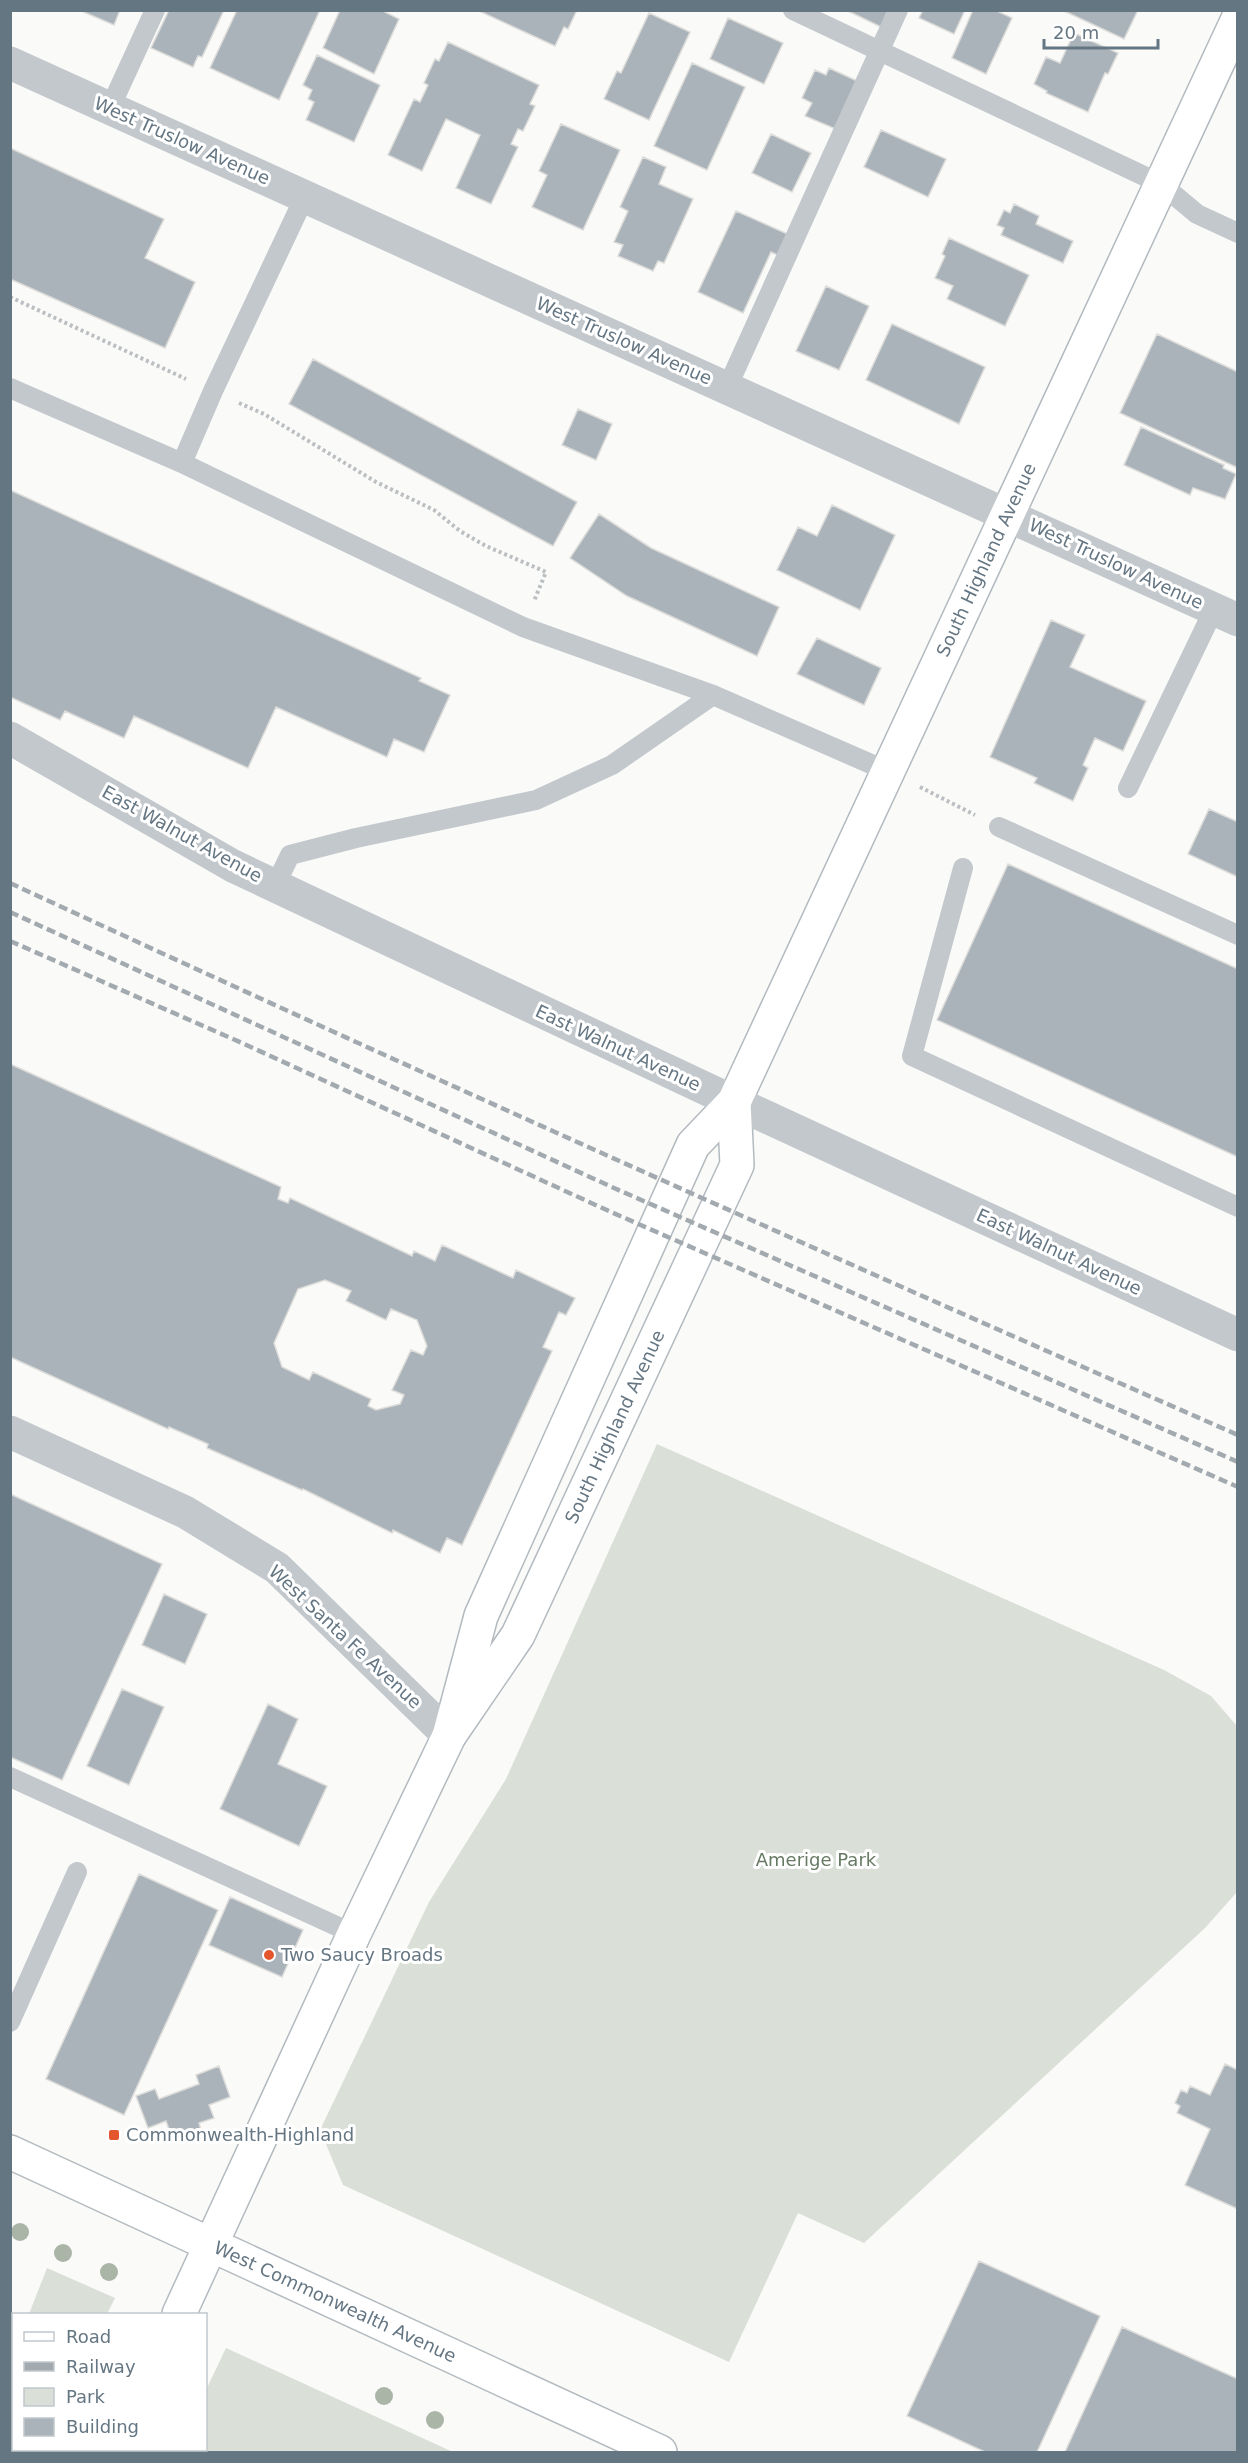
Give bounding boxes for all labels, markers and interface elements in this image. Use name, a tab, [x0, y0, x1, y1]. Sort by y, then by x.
scale bar	[1044, 12, 1158, 50]
text: 20 m	[1053, 22, 1099, 43]
street label: West Truslow Avenue	[91, 92, 273, 189]
street label: West Truslow Avenue	[533, 292, 715, 389]
street label: South Highland Avenue	[932, 460, 1040, 660]
street label: West Truslow Avenue	[1026, 514, 1207, 613]
street label: East Walnut Avenue	[99, 781, 266, 886]
street label: East Walnut Avenue	[532, 1000, 704, 1095]
street label: East Walnut Avenue	[973, 1204, 1145, 1299]
street label: South Highland Avenue	[560, 1326, 669, 1527]
street label: West Santa Fe Avenue	[265, 1561, 426, 1713]
park label: Amerige Park	[756, 1849, 877, 1870]
place label: Two Saucy Broads	[280, 1944, 443, 1965]
marker: Two Saucy Broads	[262, 1948, 276, 1962]
place label: Commonwealth-Highland	[126, 2124, 354, 2145]
marker: Commonwealth-Highland	[107, 2128, 121, 2142]
street label: West Commonwealth Avenue	[211, 2237, 460, 2366]
legend	[12, 2313, 207, 2451]
text: Road	[66, 2326, 111, 2347]
text: Railway	[66, 2356, 136, 2377]
text: Park	[66, 2386, 105, 2407]
text: Building	[66, 2416, 139, 2437]

